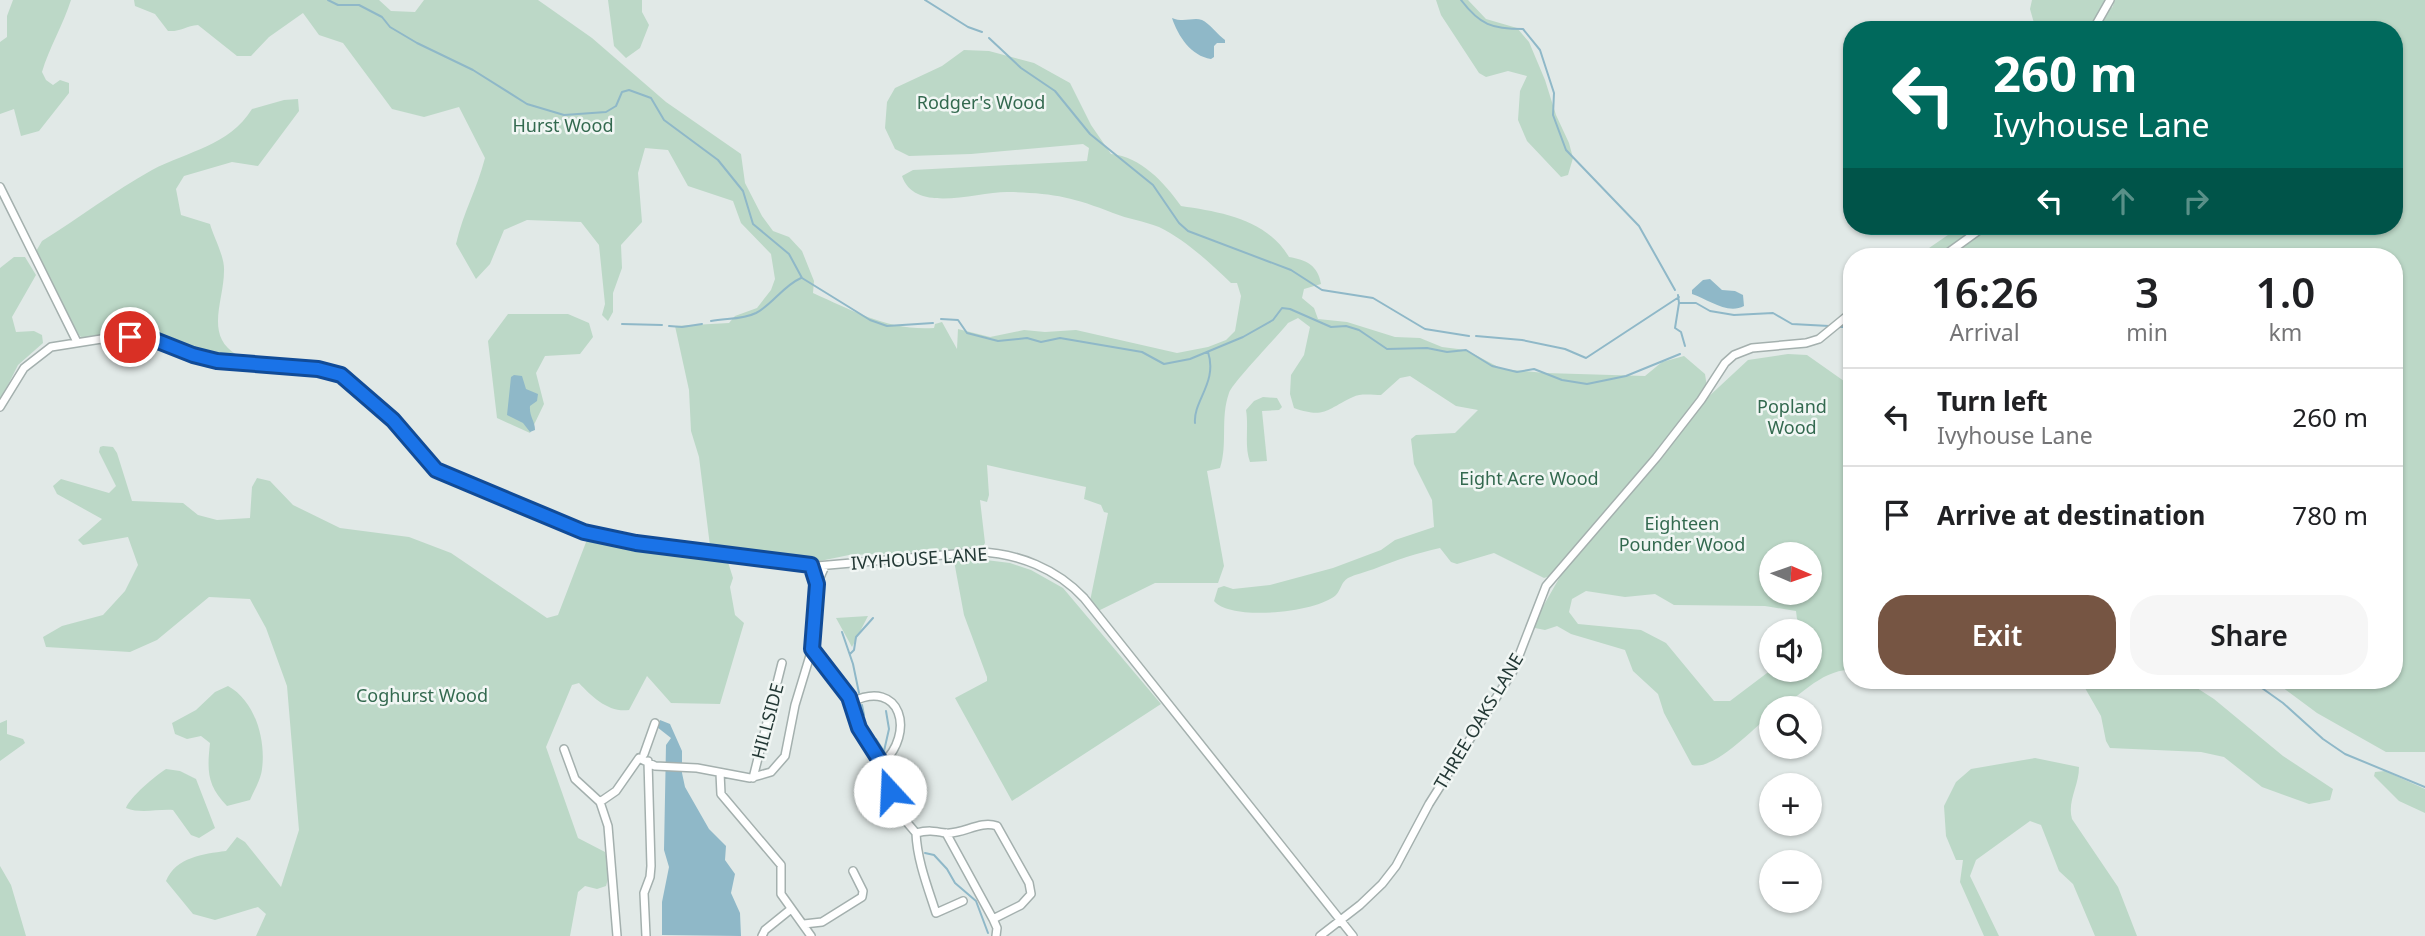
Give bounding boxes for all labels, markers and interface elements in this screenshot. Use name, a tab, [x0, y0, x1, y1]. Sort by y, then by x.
text: 260 m	[1993, 40, 2138, 106]
icon: left	[1878, 49, 1969, 140]
park label: Rodger's Wood	[917, 90, 1045, 114]
text: Ivyhouse Lane	[1993, 103, 2210, 146]
park label: Hurst Wood	[513, 113, 613, 137]
icon: left	[2031, 182, 2069, 220]
icon: ahead	[2104, 182, 2142, 220]
icon: right	[2177, 182, 2215, 220]
text: 16:26	[1931, 263, 2038, 320]
text: 3	[2135, 263, 2159, 320]
text: 1.0	[2256, 263, 2315, 320]
pin	[100, 307, 160, 367]
text: Arrival	[1950, 316, 2020, 348]
text: min	[2126, 316, 2168, 348]
text: km	[2269, 316, 2302, 348]
icon: arrive	[111, 318, 149, 356]
text: Turn left	[1937, 383, 2048, 419]
park label: Popland Wood	[1757, 394, 1827, 439]
icon: left	[1878, 398, 1916, 436]
text: 260 m	[2292, 399, 2368, 435]
text: Ivyhouse Lane	[1937, 419, 2093, 451]
park label: Eight Acre Wood	[1459, 466, 1599, 490]
icon: arrive	[1878, 496, 1916, 534]
text: Arrive at destination	[1937, 497, 2206, 533]
text: 780 m	[2292, 497, 2368, 533]
park label: Eighteen Pounder Wood	[1619, 511, 1745, 556]
street label: IVYHOUSE LANE	[850, 541, 988, 575]
north arrow	[1759, 542, 1822, 606]
map controls	[1759, 542, 1822, 913]
button: Exit	[1878, 595, 2116, 675]
button: Share	[2130, 595, 2368, 675]
button: sound	[1759, 619, 1822, 682]
street label: THREE OAKS LANE	[1428, 648, 1528, 794]
street label: HILLSIDE	[745, 680, 789, 762]
park label: Coghurst Wood	[356, 683, 488, 707]
button: search	[1759, 696, 1822, 759]
position arrow	[853, 754, 927, 828]
button: +	[1759, 773, 1822, 836]
button: −	[1759, 850, 1822, 913]

